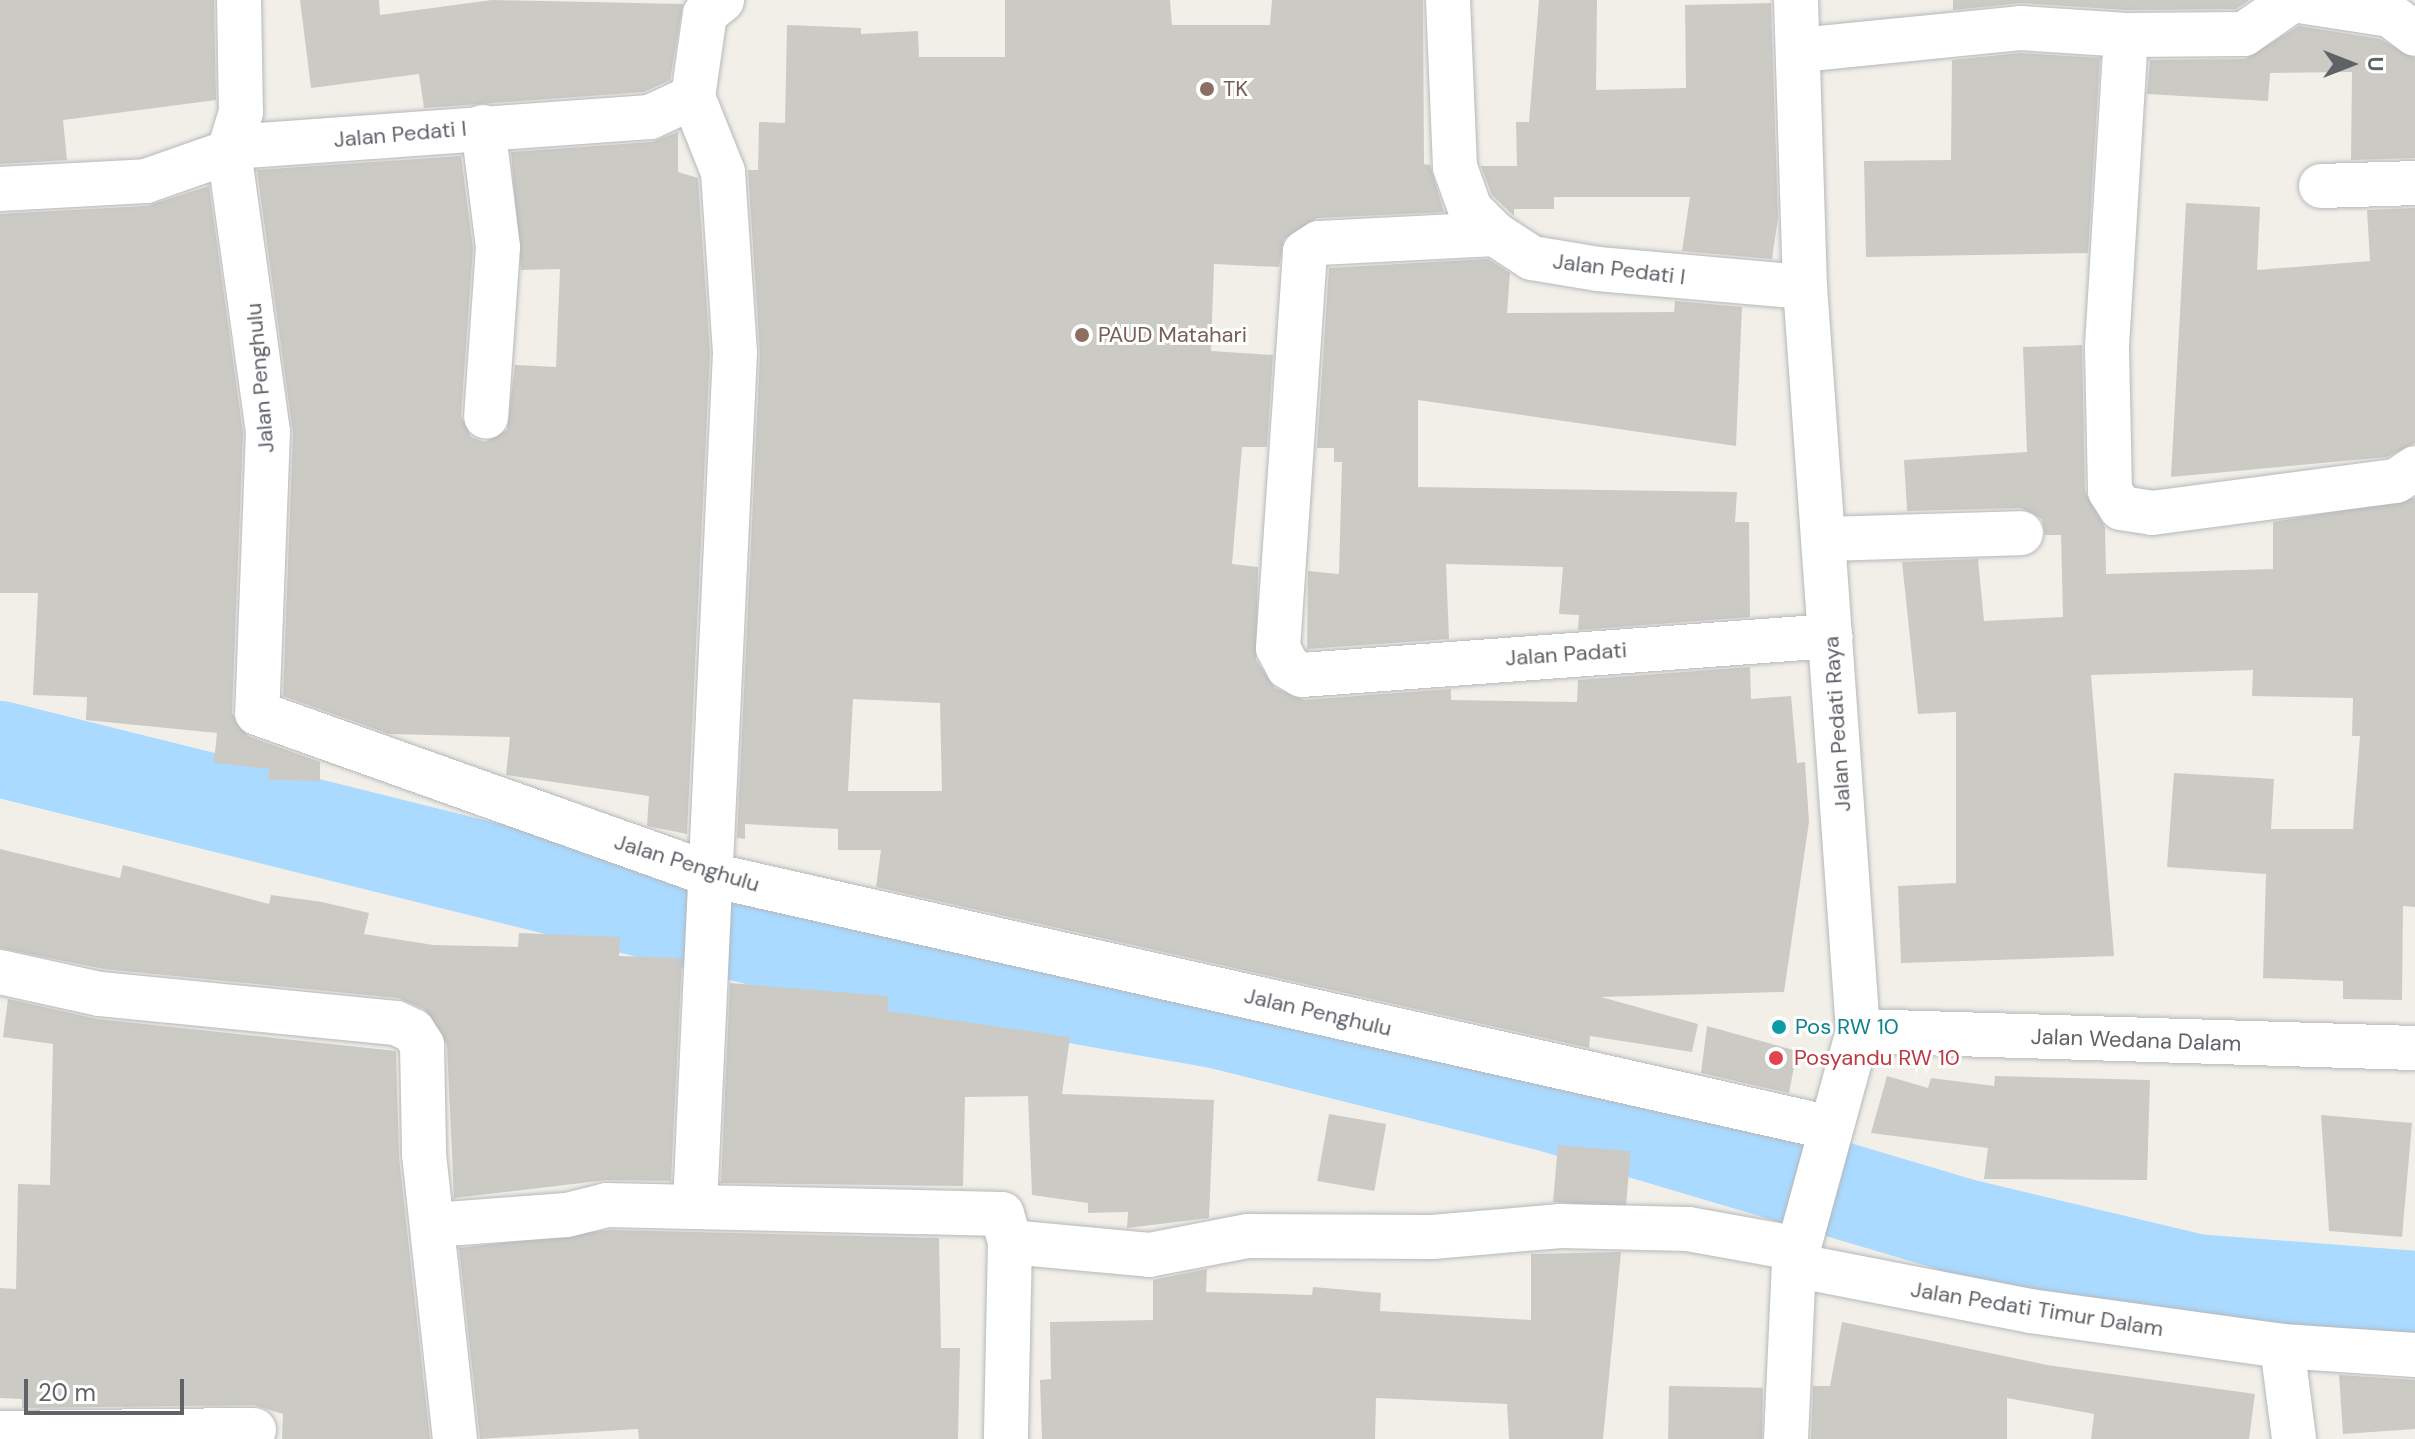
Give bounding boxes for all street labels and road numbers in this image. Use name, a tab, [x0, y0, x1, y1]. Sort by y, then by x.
street label: Jalan Pedati I	[332, 115, 468, 153]
street label: Jalan Pedati I	[1551, 248, 1687, 290]
street label: Jalan Penghulu	[240, 302, 280, 454]
street label: Jalan Pedati Raya	[1818, 635, 1856, 813]
street label: Jalan Padati	[1504, 637, 1628, 671]
street label: Jalan Penghulu	[611, 828, 763, 898]
street label: Jalan Penghulu	[1242, 982, 1394, 1042]
street label: Jalan Wedana Dalam	[2030, 1023, 2242, 1057]
street label: Jalan Pedati Timur Dalam	[1909, 1276, 2165, 1342]

